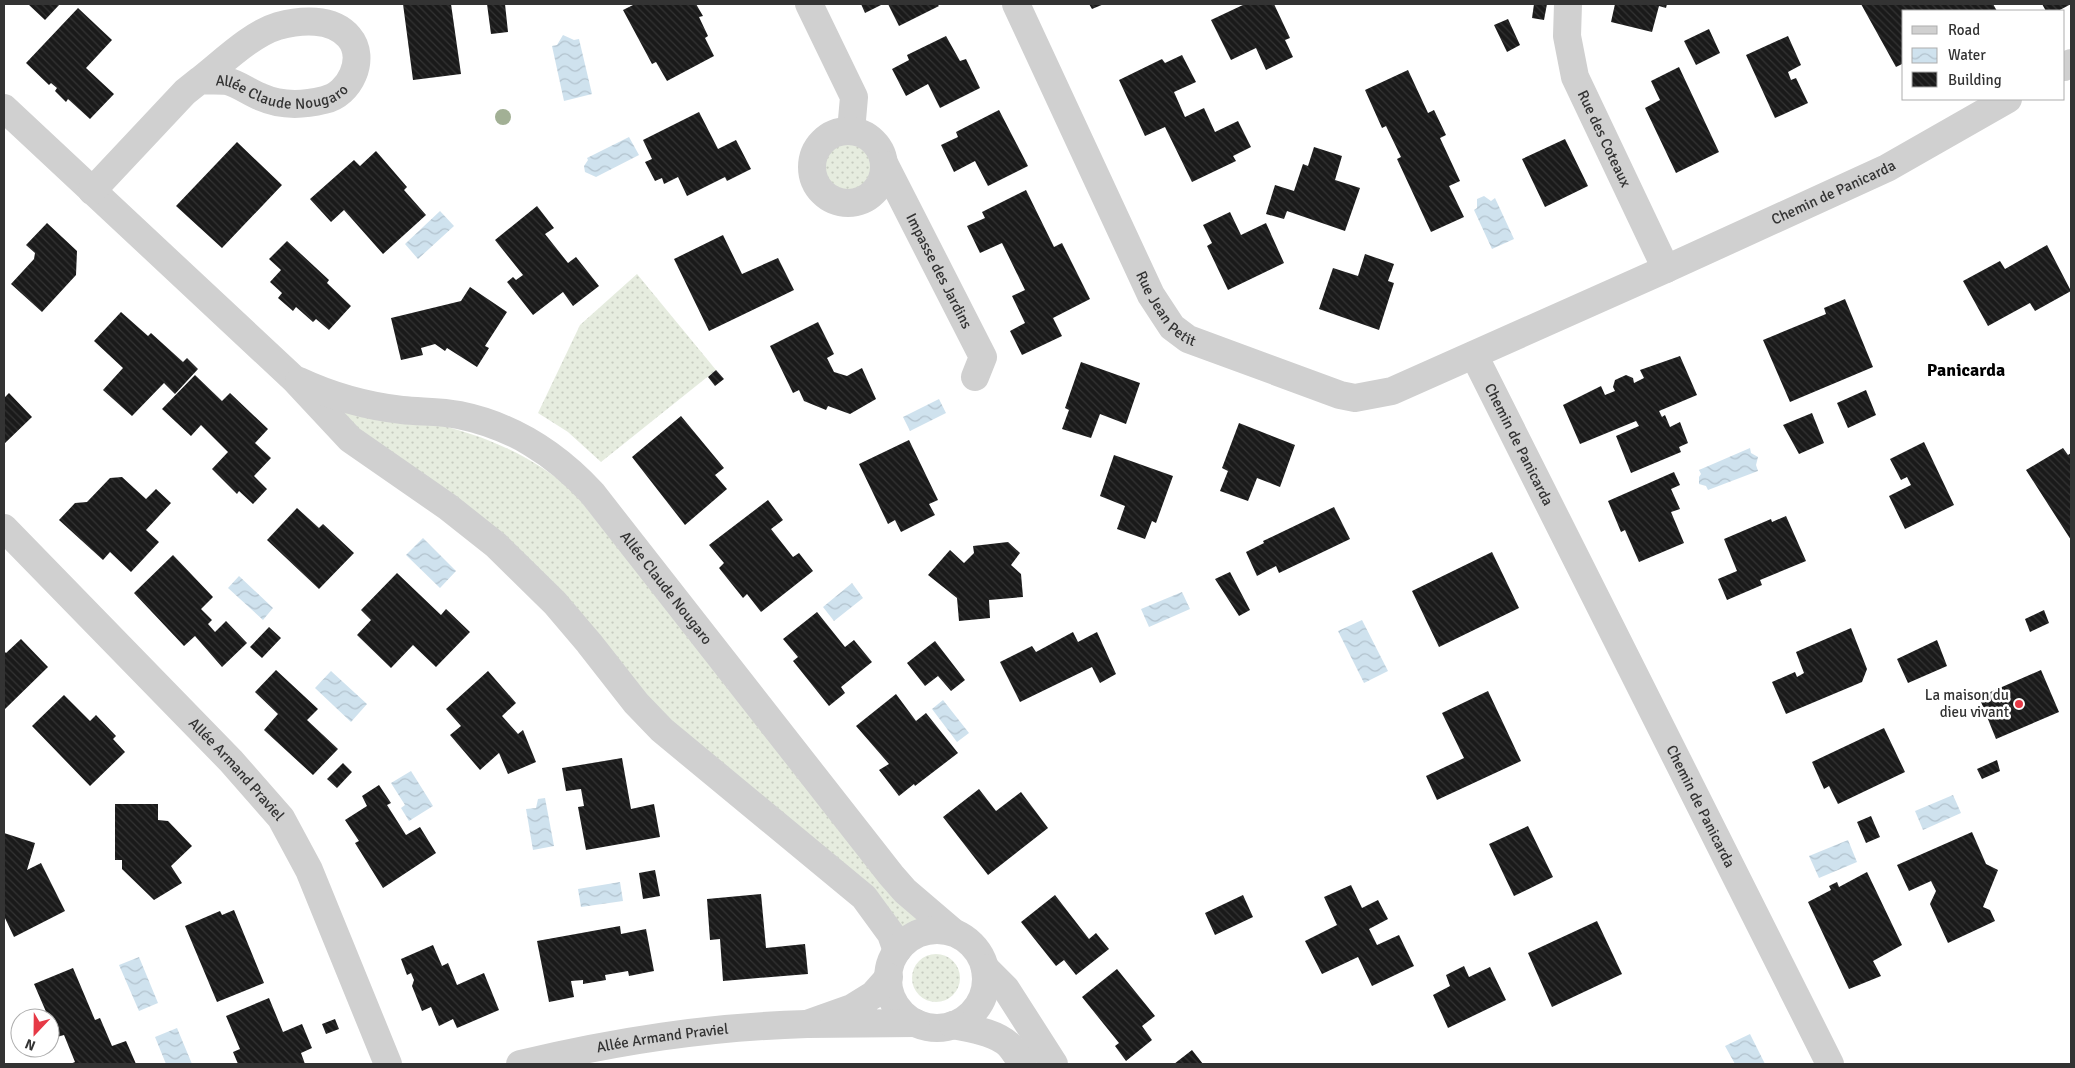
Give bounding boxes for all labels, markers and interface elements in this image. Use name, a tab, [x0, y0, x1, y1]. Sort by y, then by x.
legend	[1902, 10, 2065, 100]
text: Road	[1948, 21, 1980, 39]
text: Water	[1948, 46, 1986, 64]
text: Allée Claude Nougaro	[215, 71, 352, 113]
text: Building	[1948, 71, 2002, 89]
street label: Allée Claude Nougaro	[210, 72, 348, 90]
street label: Rue des Coteaux	[1574, 87, 1635, 190]
street label: Chemin de Panicarda	[1768, 156, 1899, 229]
street label: Impasse des Jardins	[902, 210, 976, 332]
street label: Rue Jean Petit	[1132, 268, 1198, 350]
district label: Panicarda	[1927, 359, 2005, 381]
street label: Chemin de Panicarda	[1481, 380, 1557, 509]
street label: Allée Claude Nougaro	[616, 528, 716, 648]
place label: La maison du dieu vivant	[1925, 686, 2009, 721]
marker: La maison du dieu vivant	[2013, 698, 2025, 710]
street label: Allée Armand Praviel	[185, 714, 288, 824]
street label: Chemin de Panicarda	[1662, 742, 1739, 871]
north arrow	[10, 1008, 60, 1058]
street label: Allée Armand Praviel	[595, 1020, 729, 1056]
text: N	[23, 1035, 38, 1054]

